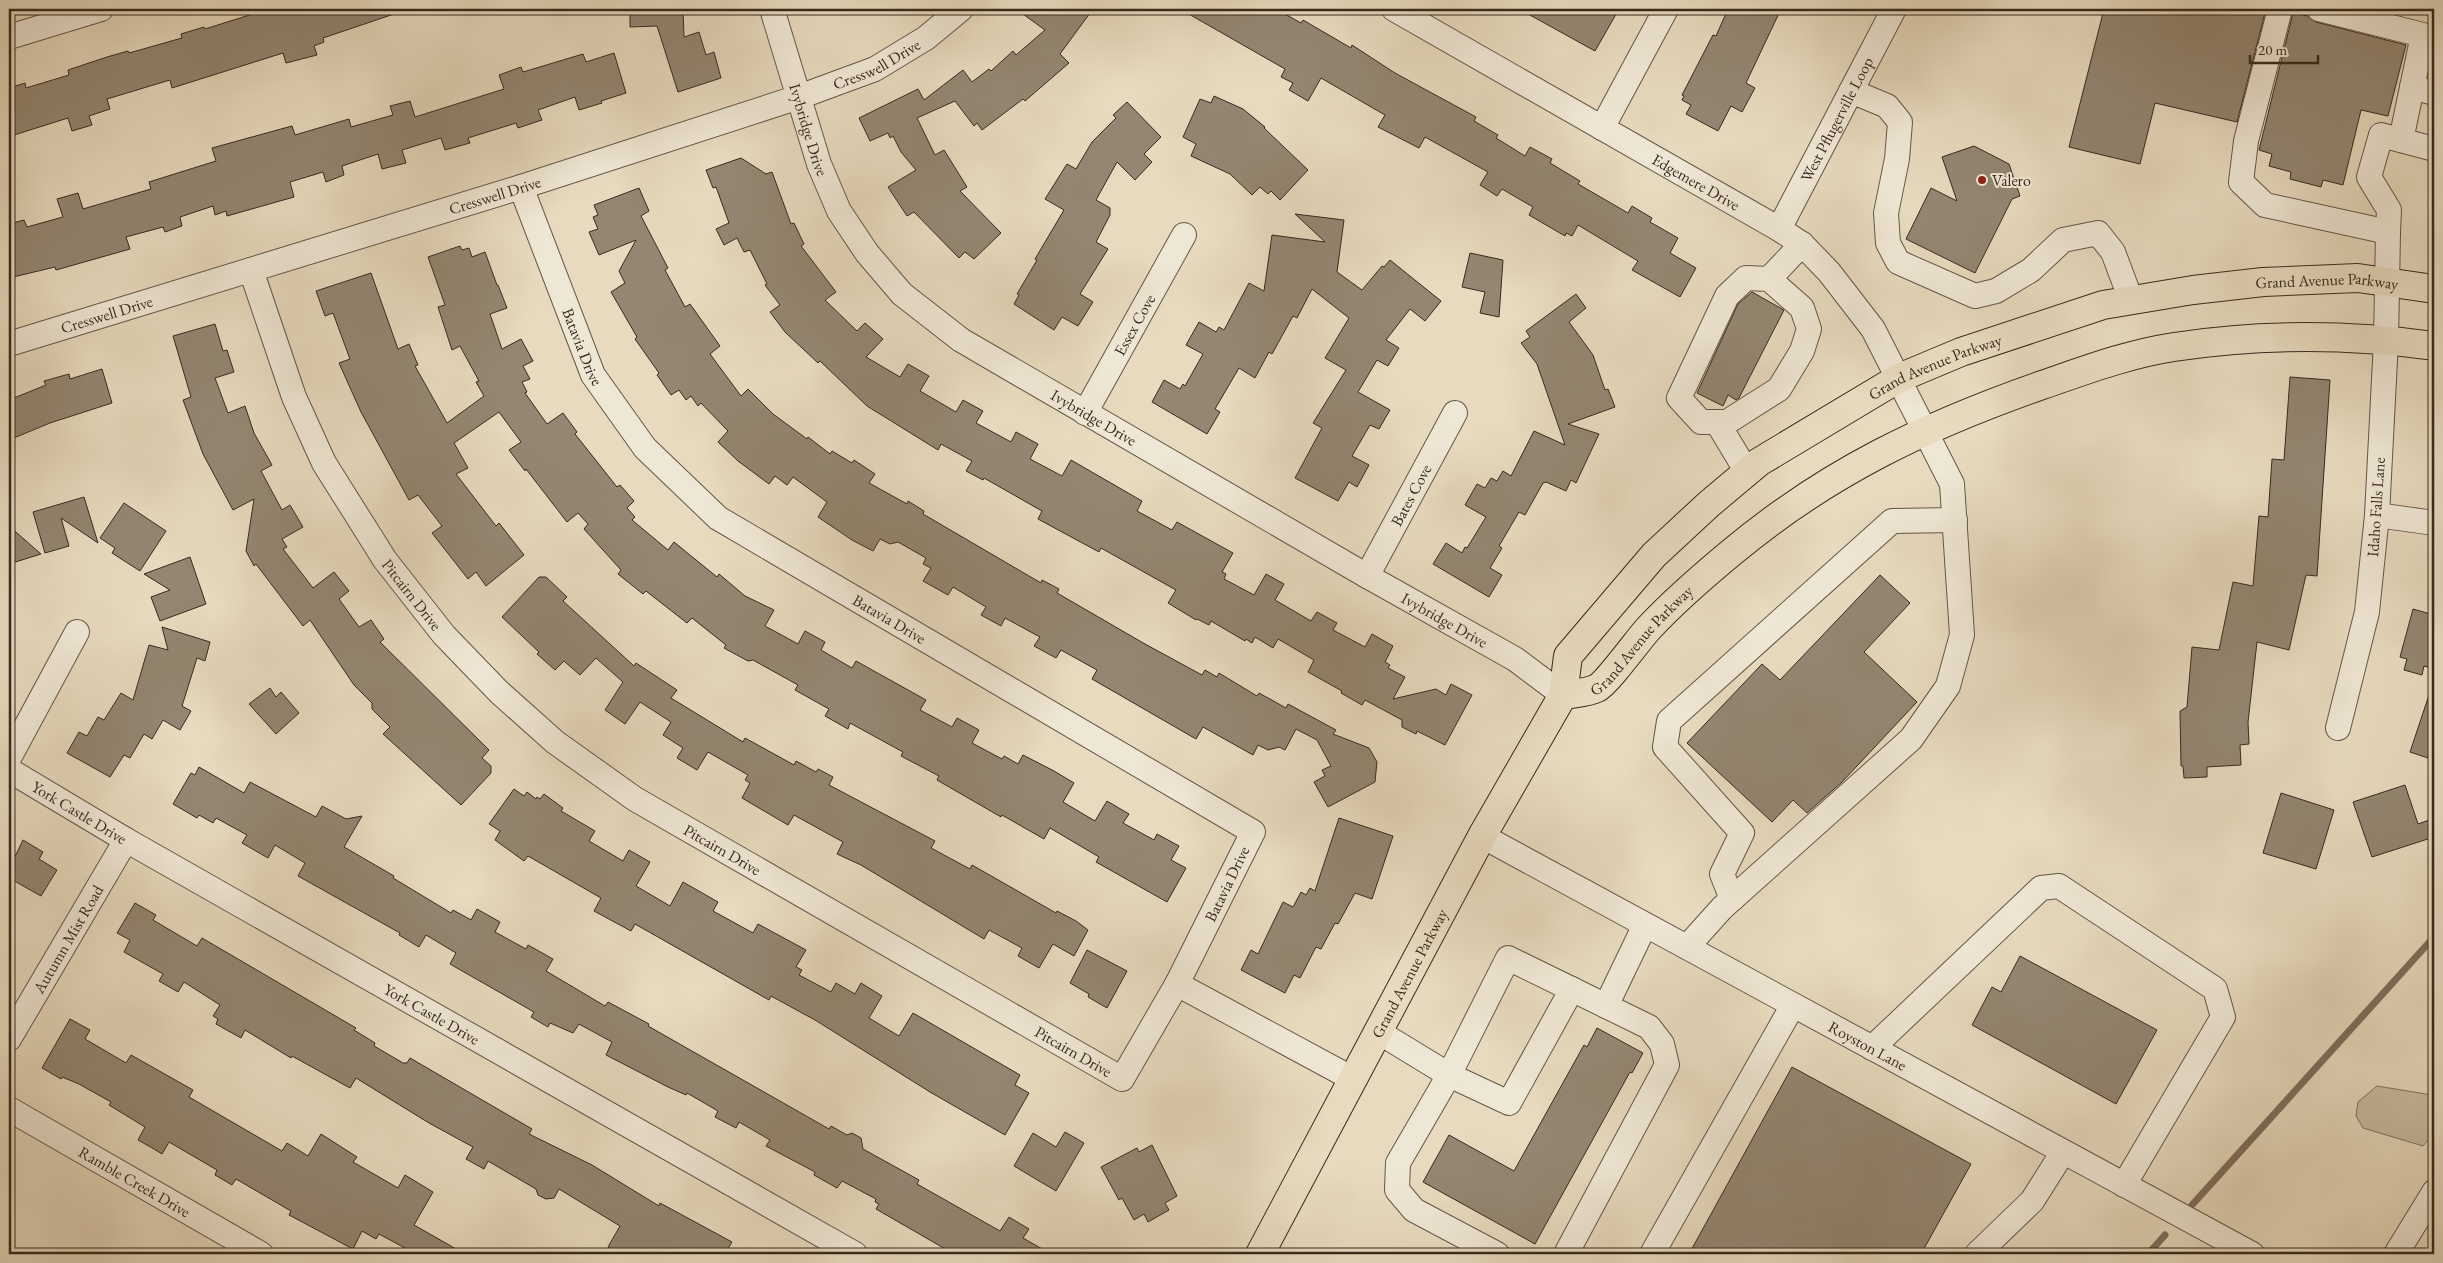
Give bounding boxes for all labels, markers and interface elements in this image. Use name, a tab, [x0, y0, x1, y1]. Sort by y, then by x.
scale bar	[2250, 32, 2318, 64]
street label: Cresswell Drive	[830, 34, 924, 94]
text: 20 m	[2258, 40, 2287, 59]
street label: West Pflugerville Loop	[1795, 53, 1878, 185]
street label: Ivybridge Drive	[785, 81, 833, 179]
street label: Edgemere Drive	[1649, 148, 1744, 215]
place label: Valero	[1992, 170, 2031, 191]
street label: Cresswell Drive	[446, 171, 543, 219]
marker: Valero	[1976, 174, 1988, 186]
street label: Grand Avenue Parkway	[2254, 267, 2401, 294]
street label: Cresswell Drive	[58, 290, 155, 338]
street label: Essex Cove	[1109, 290, 1160, 359]
street label: Batavia Drive	[558, 305, 608, 390]
street label: Grand Avenue Parkway	[1864, 328, 2005, 405]
street label: Ivybridge Drive	[1047, 384, 1141, 450]
street label: Idaho Falls Lane	[2362, 456, 2390, 558]
street label: Bates Cove	[1385, 460, 1436, 530]
street label: Pitcairn Drive	[377, 554, 447, 635]
street label: Grand Avenue Parkway	[1586, 579, 1698, 700]
street label: Ivybridge Drive	[1398, 587, 1492, 652]
street label: Batavia Drive	[849, 589, 930, 648]
street label: York Castle Drive	[28, 776, 131, 849]
street label: Pitcairn Drive	[680, 819, 765, 880]
street label: Batavia Drive	[1200, 843, 1254, 925]
street label: Autumn Mist Road	[27, 880, 108, 998]
street label: Grand Avenue Parkway	[1366, 904, 1453, 1042]
street label: York Castle Drive	[380, 978, 484, 1049]
street label: Royston Lane	[1825, 1016, 1911, 1075]
street label: Pitcairn Drive	[1031, 1021, 1116, 1082]
street label: Ramble Creek Drive	[75, 1141, 194, 1222]

